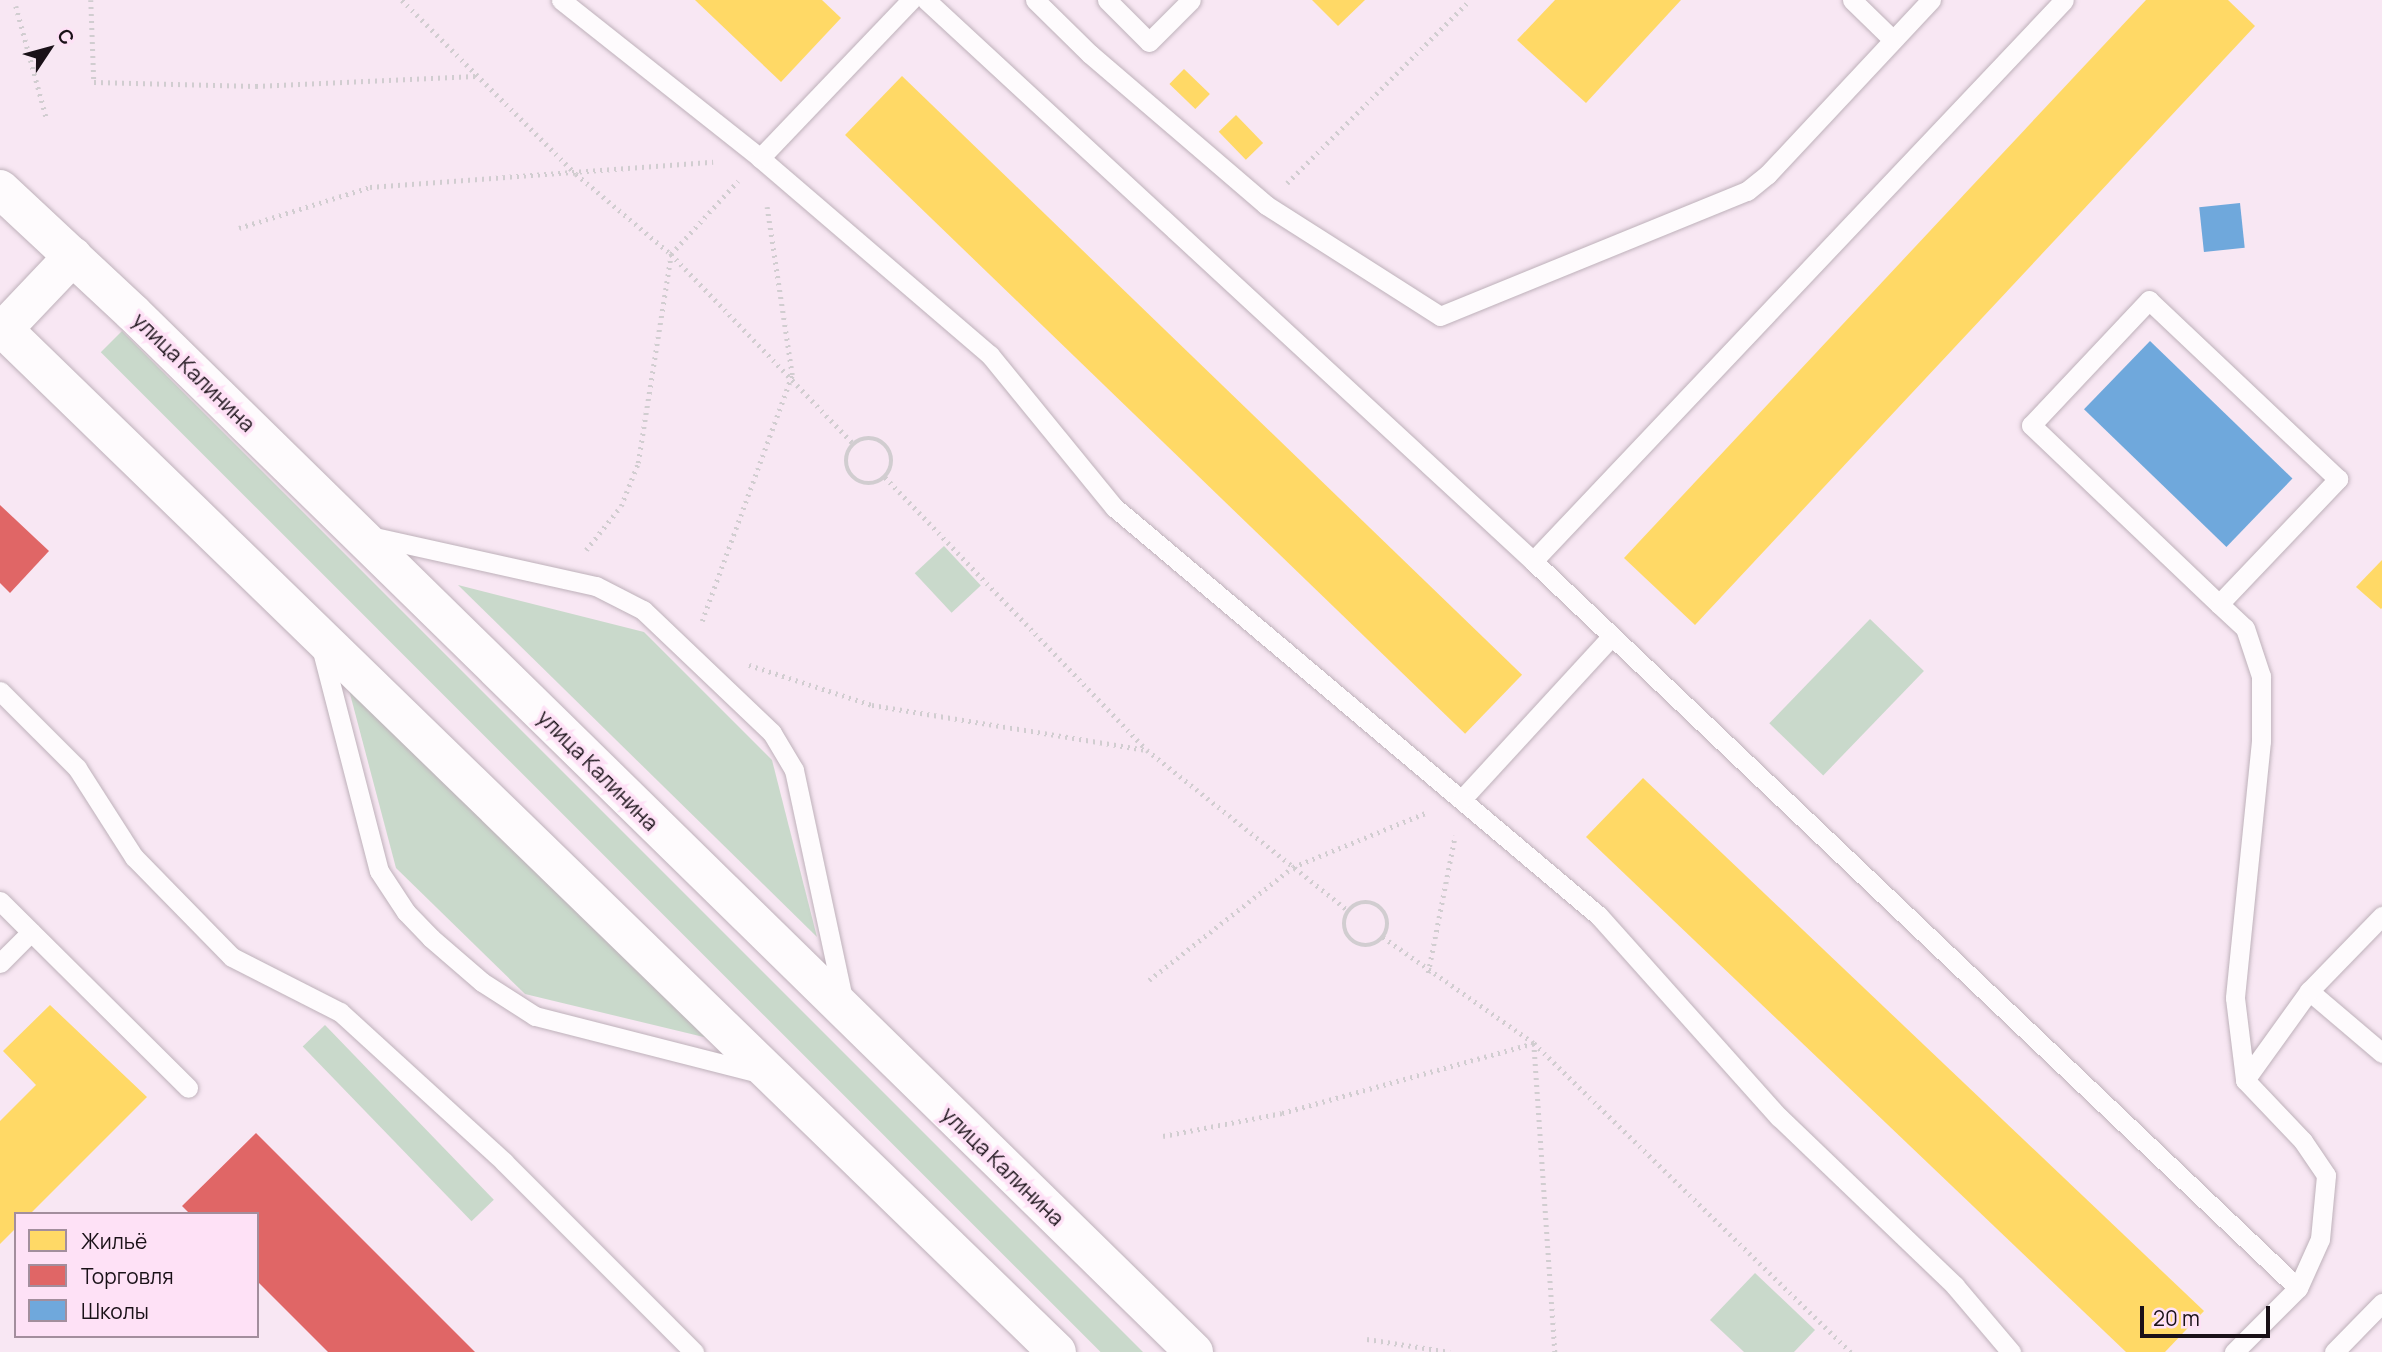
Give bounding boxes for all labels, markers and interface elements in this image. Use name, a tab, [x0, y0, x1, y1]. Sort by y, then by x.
north arrow	[14, 14, 84, 84]
text: С	[51, 23, 81, 50]
street label: улица Калинина	[128, 307, 260, 437]
street label: улица Калинина	[532, 704, 664, 836]
street label: улица Калинина	[937, 1101, 1069, 1231]
legend	[14, 1212, 259, 1338]
text: Жильё	[81, 1227, 147, 1255]
text: Торговля	[81, 1262, 174, 1290]
scale bar	[2144, 1292, 2274, 1336]
text: Школы	[81, 1297, 149, 1325]
text: 20 m	[2153, 1304, 2200, 1332]

